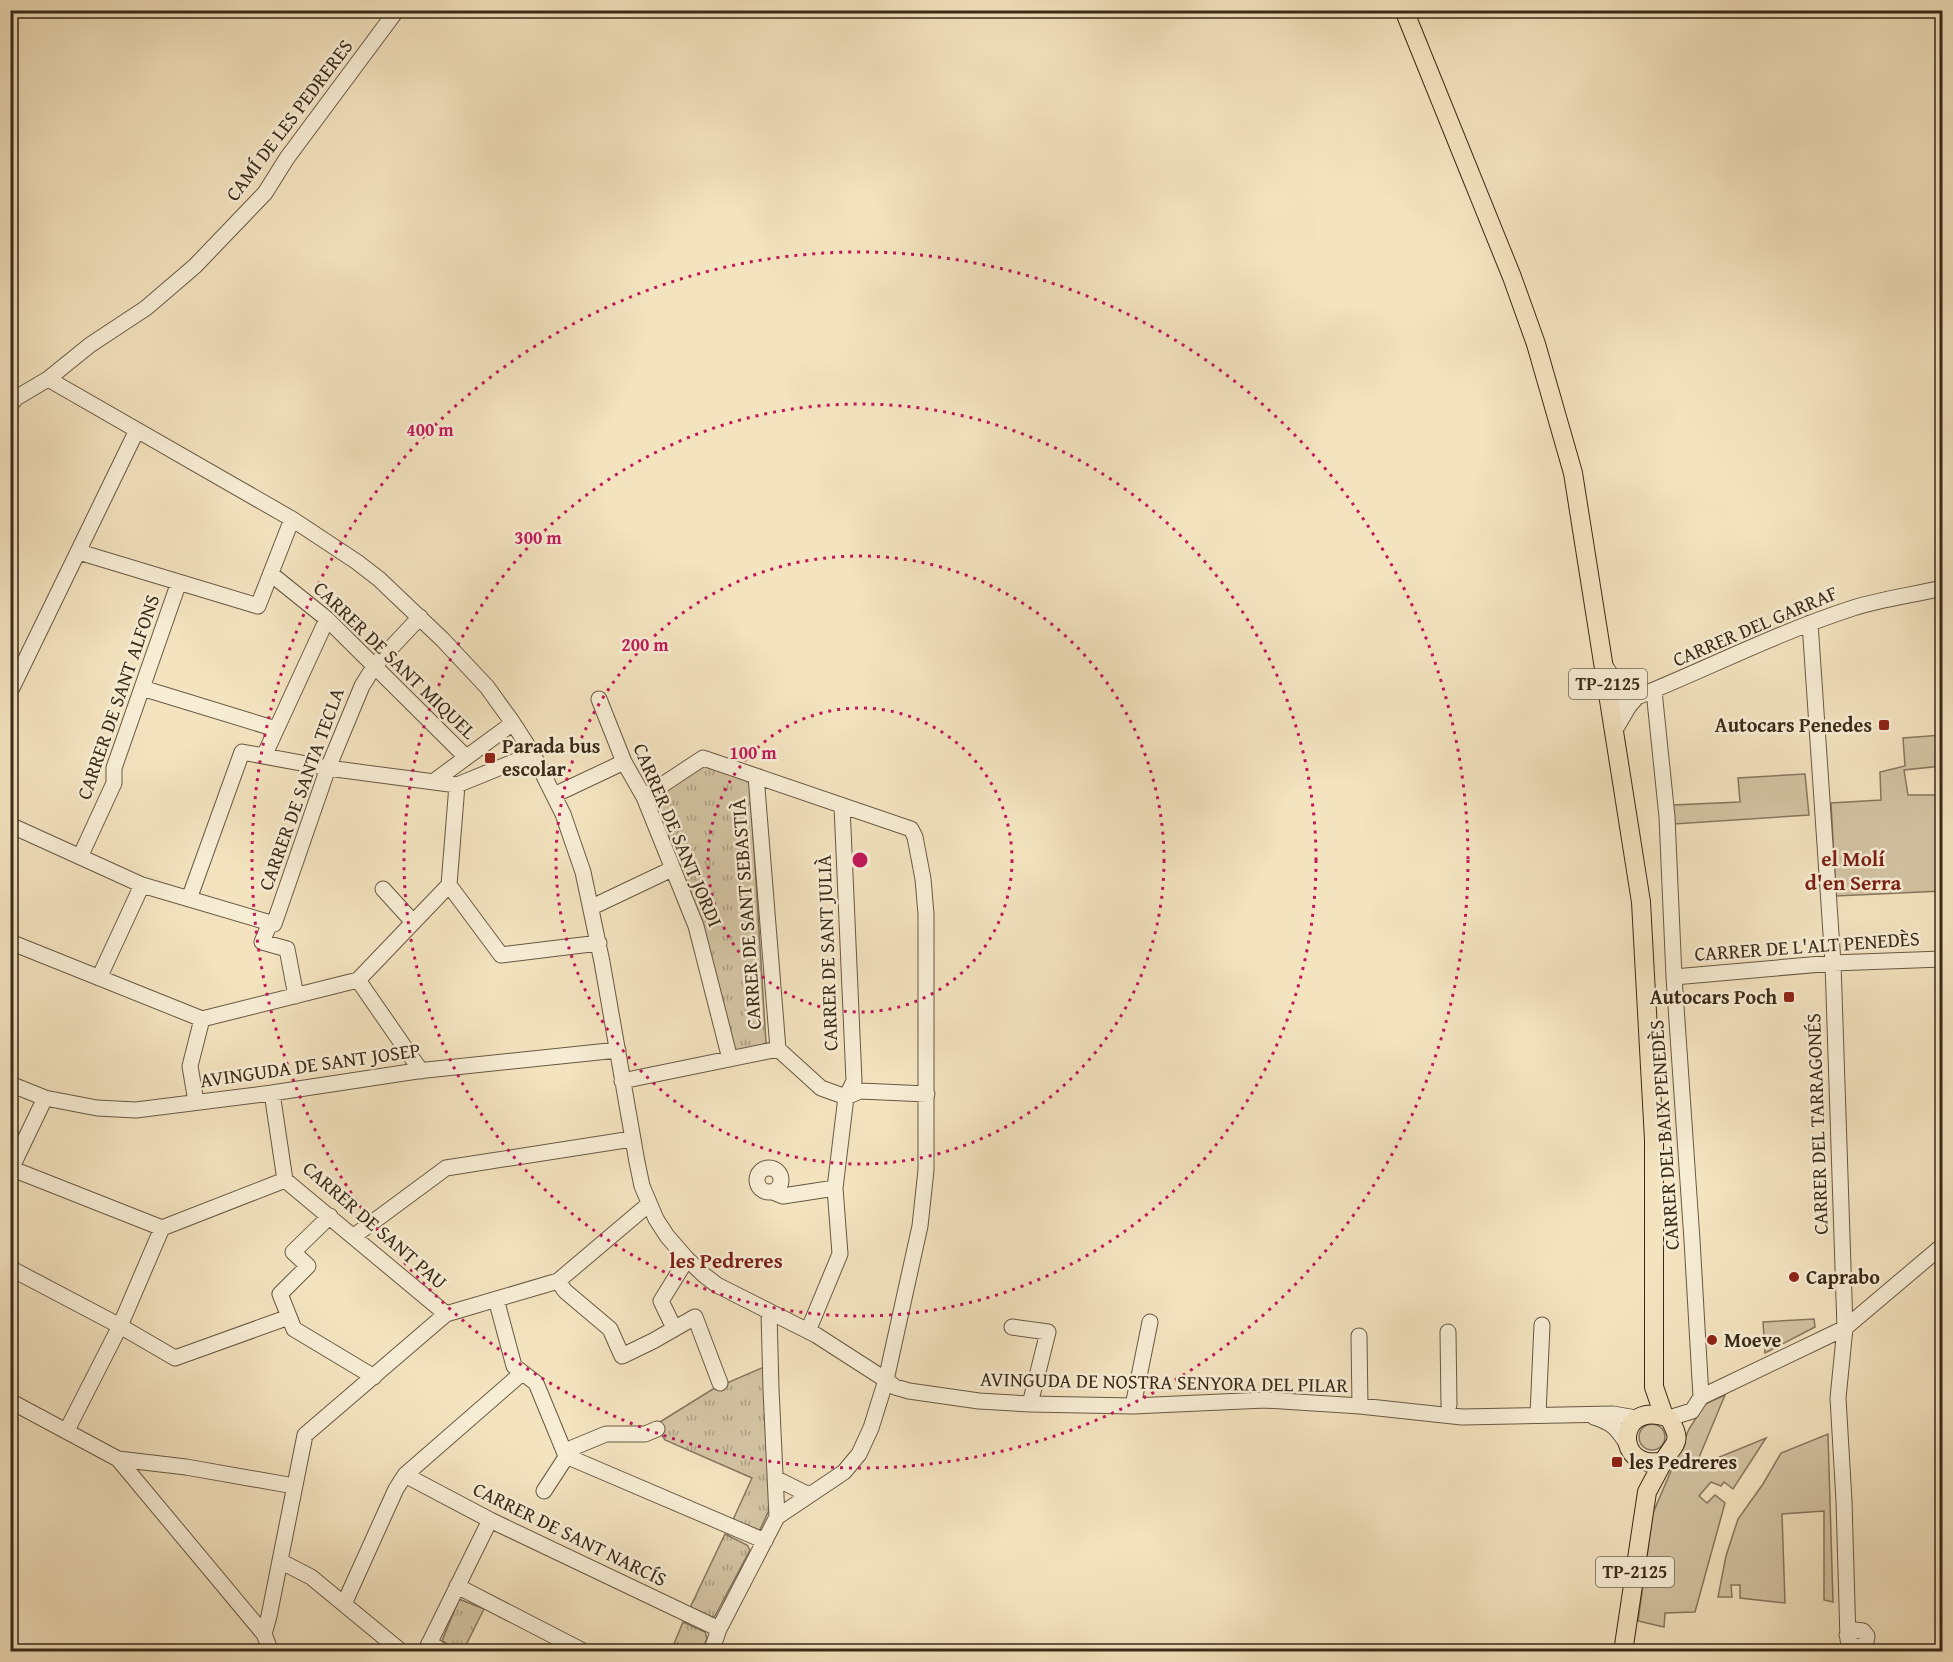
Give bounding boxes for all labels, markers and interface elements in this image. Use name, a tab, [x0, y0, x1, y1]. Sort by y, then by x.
street label: CAMÍ DE LES PEDRERES	[218, 33, 359, 207]
text: 400 m	[406, 416, 454, 443]
text: 300 m	[514, 524, 562, 551]
street label: CARRER DE SANT MIQUEL	[307, 574, 483, 745]
street label: CARRER DEL GARRAF	[1668, 578, 1842, 673]
street label: CARRER DE SANT ALFONS	[69, 590, 166, 803]
text: 200 m	[621, 631, 669, 658]
road number: TP-2125	[1569, 669, 1647, 699]
street label: CARRER DE SANTA TECLA	[250, 683, 351, 894]
place label: Autocars Penedes	[1715, 710, 1872, 739]
marker: Autocars Penedes	[1877, 718, 1891, 732]
place label: Parada bus escolar	[502, 731, 600, 783]
street label: CARRER DE SANT JORDI	[627, 738, 730, 931]
text: 100 m	[729, 739, 777, 766]
marker: Parada bus escolar	[483, 751, 497, 765]
street label: CARRER DE SANT SEBASTIÀ	[723, 798, 768, 1030]
district label: el Molí d'en Serra	[1805, 843, 1901, 898]
centre of rings	[850, 850, 870, 870]
street label: CARRER DE SANT JULIÀ	[809, 854, 844, 1052]
street label: CARRER DE L'ALT PENEDÈS	[1694, 923, 1920, 968]
place label: Autocars Poch	[1650, 982, 1777, 1011]
marker: Autocars Poch	[1782, 990, 1796, 1004]
street label: CARRER DEL TARRAGONÉS	[1798, 1013, 1835, 1235]
street label: CARRER DEL BAIX PENEDÈS	[1641, 1019, 1686, 1251]
street label: AVINGUDA DE SANT JOSEP	[198, 1035, 422, 1094]
street label: CARRER DE SANT PAU	[297, 1154, 454, 1296]
district label: les Pedreres	[669, 1245, 783, 1276]
place label: Caprabo	[1806, 1262, 1880, 1291]
marker: Caprabo	[1787, 1270, 1801, 1284]
place label: Moeve	[1724, 1325, 1781, 1354]
marker: Moeve	[1705, 1333, 1719, 1347]
street label: AVINGUDA DE NOSTRA SENYORA DEL PILAR	[980, 1364, 1349, 1399]
place label: les Pedreres	[1629, 1447, 1737, 1476]
marker: les Pedreres	[1610, 1455, 1624, 1469]
street label: CARRER DE SANT NARCÍS	[468, 1474, 672, 1593]
road number: TP-2125	[1596, 1557, 1674, 1587]

